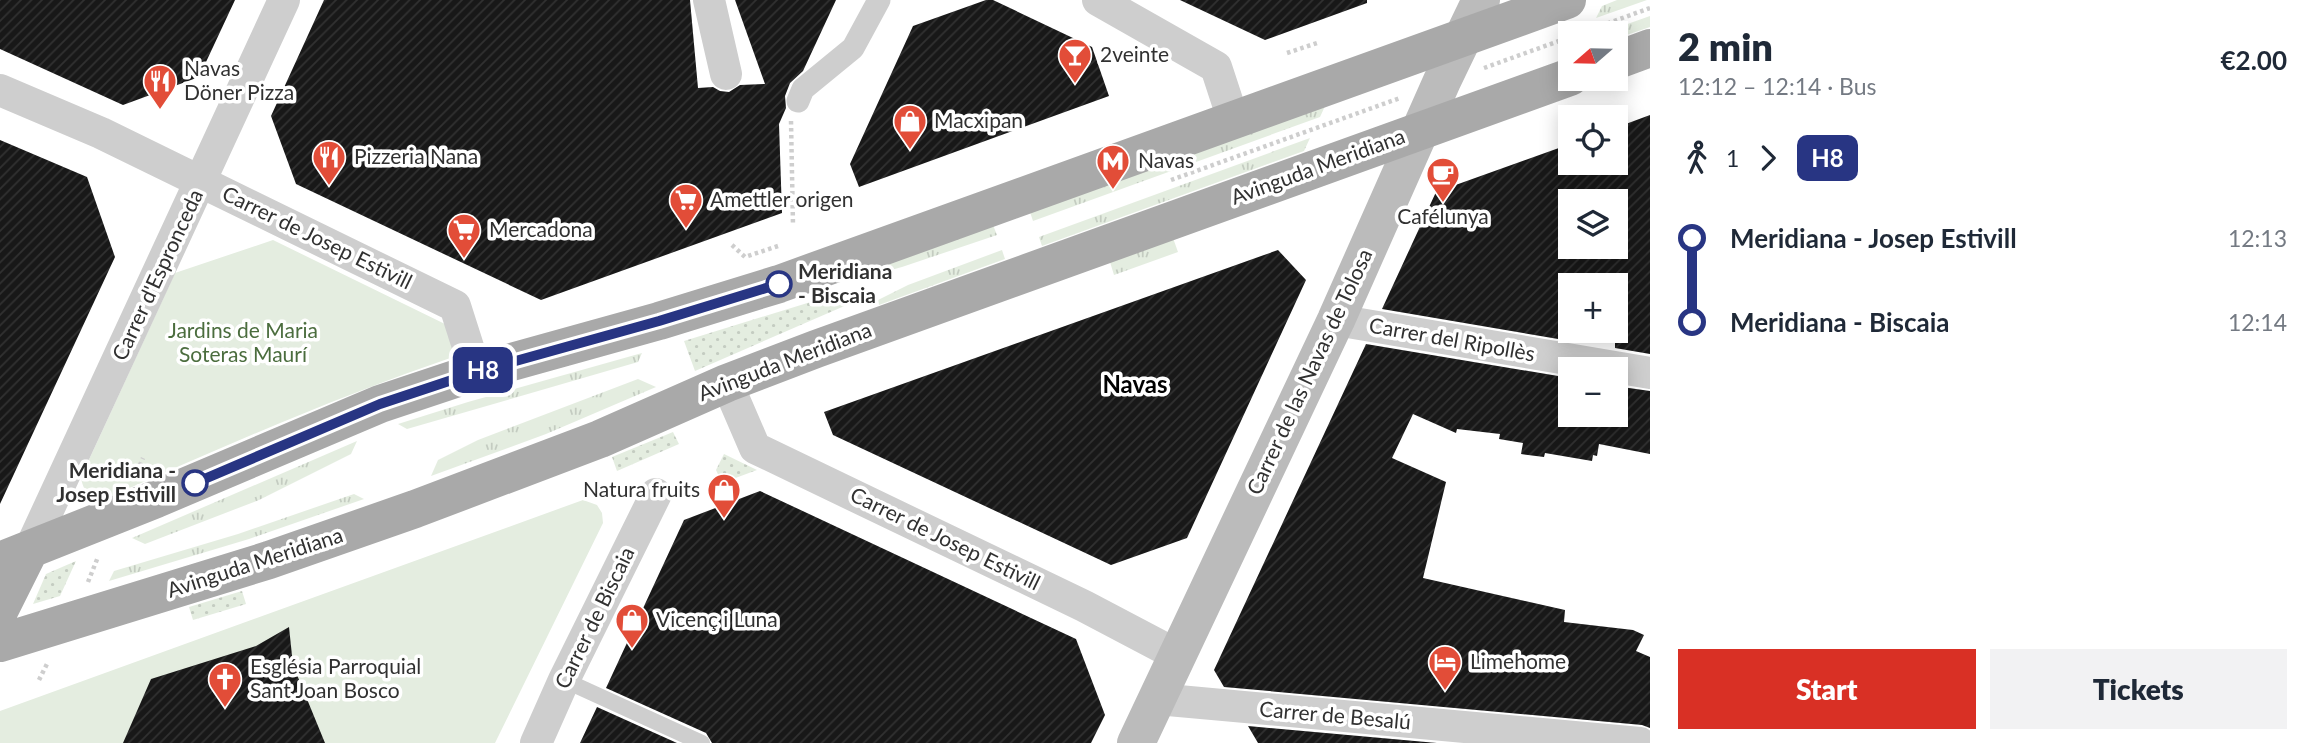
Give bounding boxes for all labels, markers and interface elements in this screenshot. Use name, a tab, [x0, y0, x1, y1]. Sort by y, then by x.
north arrow	[1558, 21, 1628, 91]
map controls	[1558, 21, 1628, 427]
text: 2 min	[1678, 23, 1773, 69]
bar icon: 2veinte	[1056, 36, 1094, 85]
place label: 2veinte	[1100, 41, 1169, 66]
text: €2.00	[2221, 44, 2287, 76]
place label: Navas Döner Pizza	[184, 55, 294, 104]
restaurant icon: Navas Döner Pizza	[141, 62, 179, 111]
text: 12:12 – 12:14 · Bus	[1678, 72, 1877, 100]
shop icon: Macxipan	[891, 102, 929, 151]
button: locate	[1558, 105, 1628, 175]
place label: Macxipan	[934, 107, 1023, 132]
street label: Avinguda Meridiana	[1227, 122, 1408, 209]
restaurant icon: Pizzeria Nana	[310, 138, 348, 187]
icon: walk	[1678, 139, 1716, 177]
icon: forward	[1749, 139, 1787, 177]
metro station icon: Navas	[1094, 142, 1132, 191]
place label: Pizzeria Nana	[354, 143, 478, 168]
text: H8	[1811, 143, 1844, 172]
text: 1	[1726, 144, 1739, 172]
place label: Navas	[1138, 147, 1194, 172]
cafe icon: Cafélunya	[1424, 155, 1462, 204]
street label: Carrer de Josep Estivill	[219, 180, 417, 294]
supermarket icon: Amettler origen	[667, 181, 705, 230]
street label: Carrer d'Espronceda	[106, 185, 207, 364]
place label: Amettler origen	[710, 186, 854, 211]
button: layers	[1558, 189, 1628, 259]
place label: Cafélunya	[1397, 203, 1489, 228]
supermarket icon: Mercadona	[445, 211, 483, 260]
place label: Mercadona	[489, 216, 593, 241]
text: Meridiana - Josep Estivill	[1730, 222, 2017, 254]
text: 12:13	[2228, 224, 2287, 252]
street label: Carrer de las Navas de Tolosa	[1241, 245, 1377, 498]
place label: Meridiana - Biscaia	[798, 258, 892, 307]
marker: Meridiana - Biscaia	[766, 271, 792, 297]
button: +	[1558, 273, 1628, 343]
text: Meridiana - Biscaia	[1730, 306, 1950, 338]
text: 12:14	[2228, 308, 2287, 336]
street label: Carrer del Ripollès	[1367, 312, 1537, 365]
street label: Avinguda Meridiana	[694, 316, 875, 405]
park label: Jardins de Maria Soteras Maurí	[168, 317, 318, 366]
line badge: H8	[452, 347, 514, 393]
text: H8	[467, 355, 499, 384]
button: −	[1558, 357, 1628, 427]
district label: Navas	[1102, 369, 1168, 398]
place label: Meridiana - Josep Estivill	[56, 457, 176, 506]
marker: Meridiana - Josep Estivill	[182, 470, 208, 496]
shop icon: Natura fruits	[705, 471, 743, 520]
place label: Natura fruits	[583, 476, 700, 501]
street label: Carrer de Josep Estivill	[847, 481, 1045, 595]
street label: Avinguda Meridiana	[163, 521, 346, 602]
street label: Carrer de Biscaia	[549, 542, 639, 692]
shop icon: Vicenç i Luna	[613, 601, 651, 650]
place label: Vicenç i Luna	[656, 606, 778, 631]
hotel icon: Limehome	[1426, 643, 1464, 692]
place label: Limehome	[1470, 648, 1566, 673]
button: Start	[1678, 649, 1976, 729]
button: Tickets	[1990, 649, 2287, 729]
place label: Església Parroquial Sant Joan Bosco	[250, 653, 421, 702]
church icon: Església Parroquial Sant Joan Bosco	[206, 660, 244, 709]
street label: Carrer de Besalú	[1258, 695, 1412, 734]

